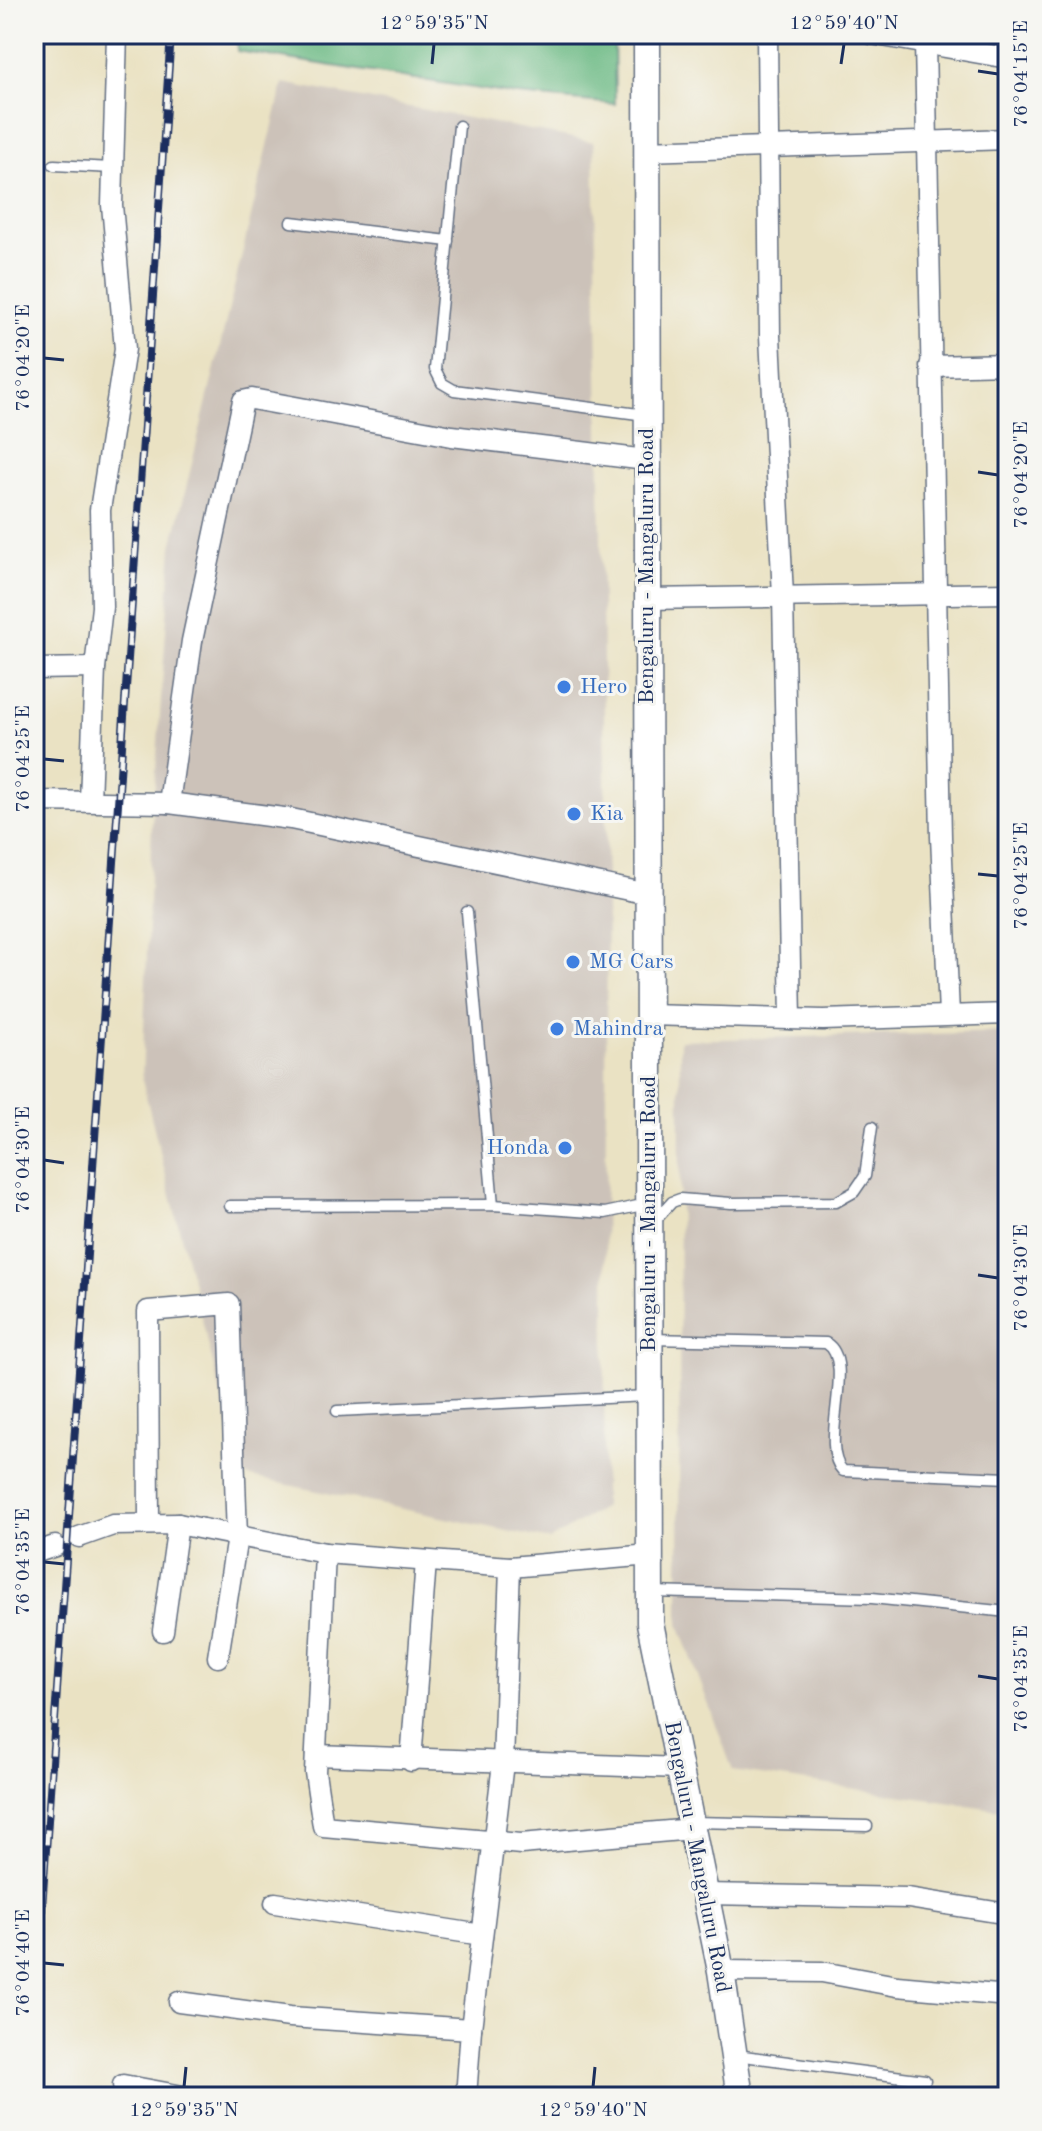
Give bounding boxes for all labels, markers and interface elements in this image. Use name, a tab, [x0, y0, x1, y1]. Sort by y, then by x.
text: 12°59'35"N	[379, 14, 489, 34]
text: 12°59'40"N	[789, 14, 899, 34]
text: 76°04'15"E	[1012, 20, 1032, 128]
text: 76°04'20"E	[14, 304, 34, 412]
text: 76°04'20"E	[1012, 421, 1032, 529]
street label: Bengaluru - Mangaluru Road	[636, 428, 658, 704]
place label: Hero	[580, 676, 627, 698]
marker: Hero	[555, 678, 573, 696]
text: 76°04'25"E	[14, 705, 34, 813]
place label: Kia	[590, 803, 624, 825]
marker: Kia	[565, 805, 583, 823]
text: 76°04'25"E	[1012, 822, 1032, 930]
place label: MG Cars	[589, 951, 674, 973]
marker: MG Cars	[564, 953, 582, 971]
place label: Mahindra	[573, 1018, 664, 1040]
marker: Mahindra	[548, 1020, 566, 1038]
street label: Bengaluru - Mangaluru Road	[638, 1076, 660, 1352]
text: 76°04'30"E	[14, 1106, 34, 1214]
place label: Honda	[487, 1137, 549, 1159]
marker: Honda	[556, 1139, 574, 1157]
text: 76°04'30"E	[1012, 1224, 1032, 1332]
text: 76°04'35"E	[14, 1508, 34, 1616]
text: 76°04'35"E	[1012, 1625, 1032, 1733]
street label: Bengaluru - Mangaluru Road	[660, 1719, 734, 1995]
text: 76°04'40"E	[14, 1909, 34, 2017]
text: 12°59'35"N	[129, 2101, 239, 2121]
text: 12°59'40"N	[538, 2101, 648, 2121]

